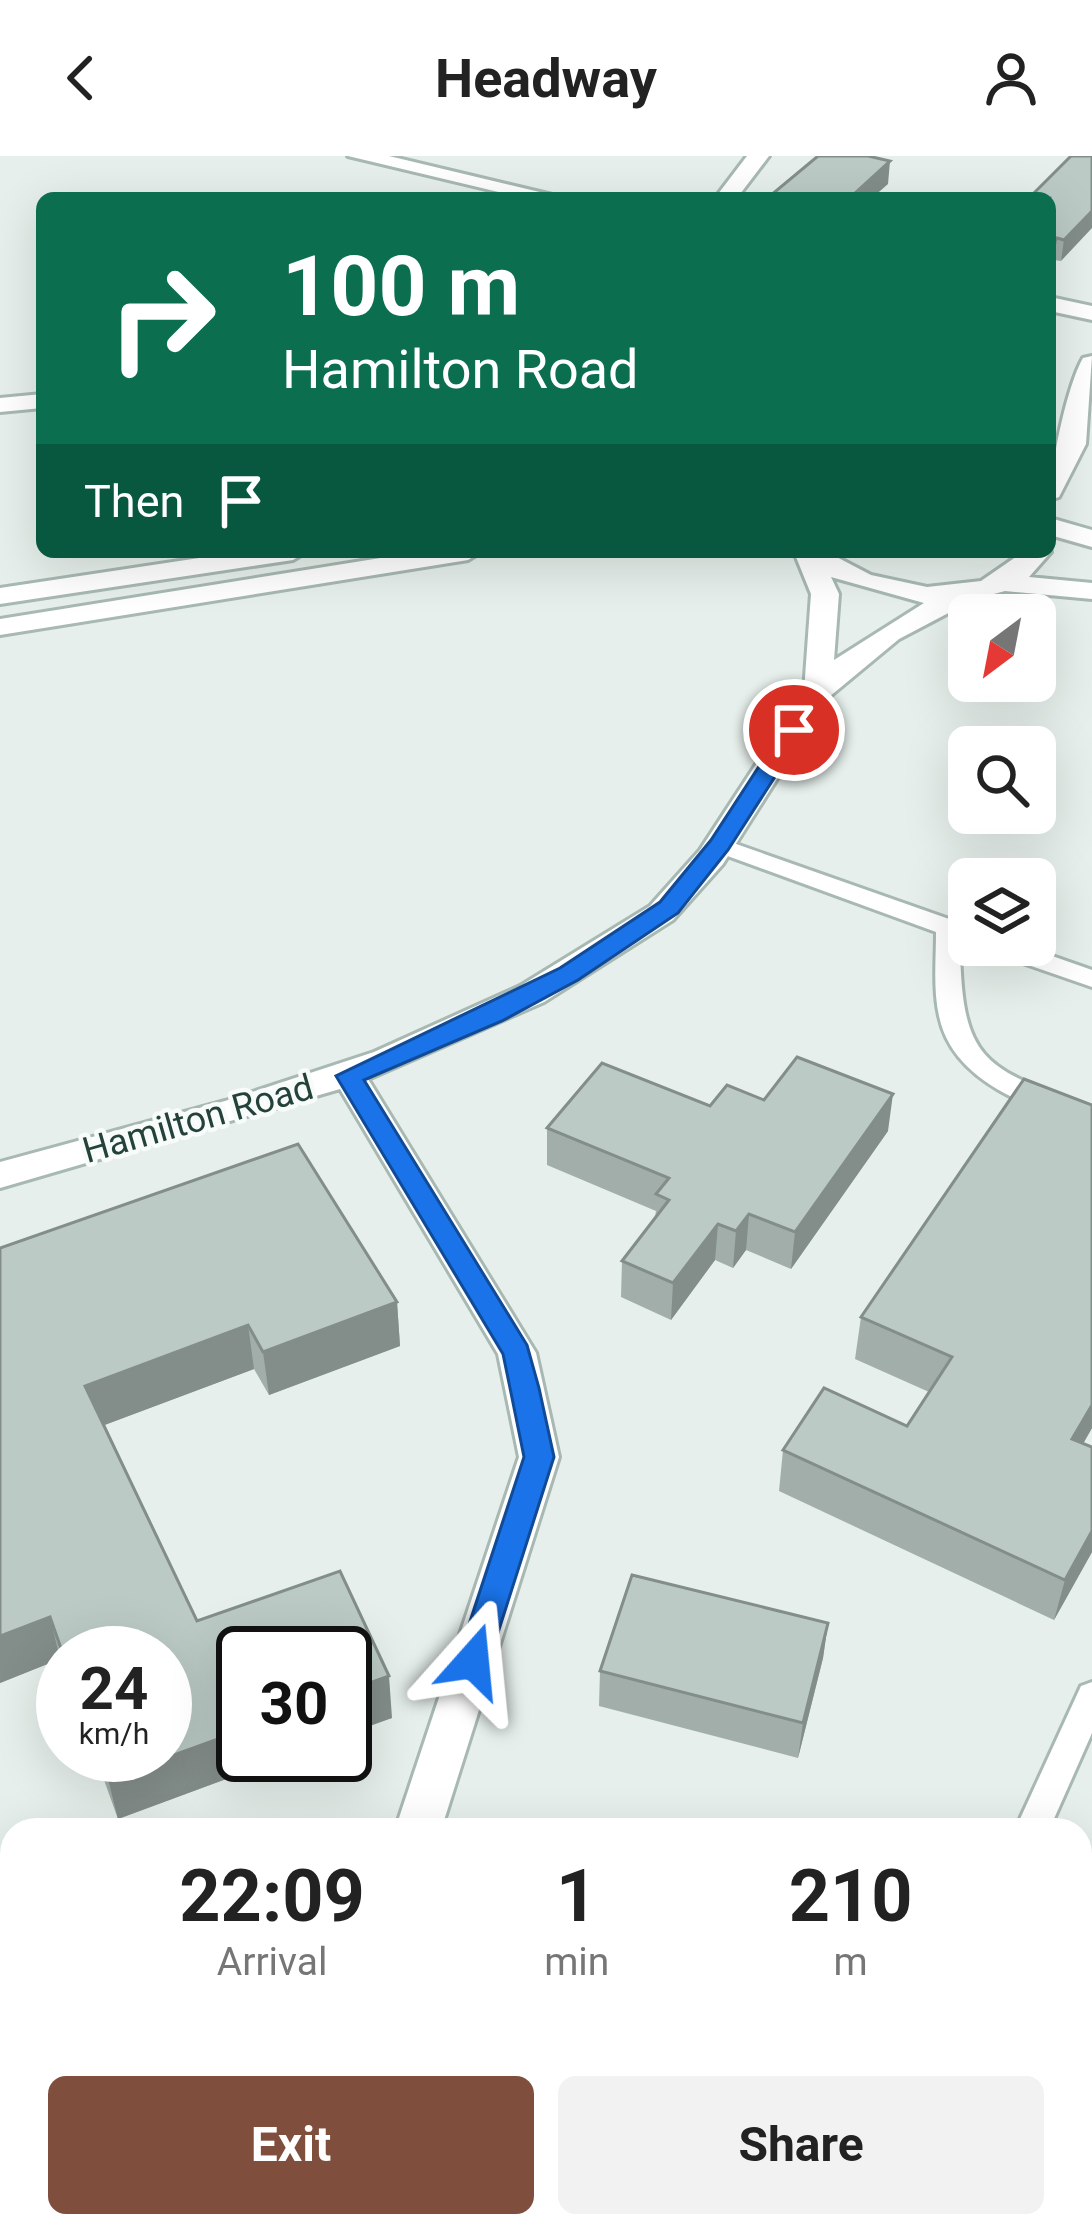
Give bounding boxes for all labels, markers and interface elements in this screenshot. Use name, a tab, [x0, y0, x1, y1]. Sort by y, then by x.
icon: back	[48, 45, 114, 111]
icon: person	[978, 45, 1044, 111]
text: Headway	[435, 47, 657, 110]
text: 100 m	[282, 237, 520, 336]
icon: right	[84, 240, 240, 396]
text: Hamilton Road	[282, 338, 639, 401]
icon: arrive	[208, 468, 274, 534]
text: Then	[84, 475, 184, 528]
north arrow	[948, 594, 1056, 702]
map controls	[948, 594, 1056, 966]
pin	[743, 679, 845, 781]
icon: arrive	[761, 697, 827, 763]
button: search	[948, 726, 1056, 834]
button: layers	[948, 858, 1056, 966]
street label: Hamilton Road	[78, 1066, 318, 1172]
position arrow	[410, 1598, 536, 1724]
speed limit sign: 30	[216, 1626, 372, 1782]
text: 24	[80, 1653, 148, 1724]
text: km/h	[79, 1716, 149, 1751]
text: 22:09	[179, 1854, 365, 1939]
text: 1	[556, 1854, 597, 1939]
text: 210	[789, 1854, 913, 1939]
text: Arrival	[217, 1939, 327, 1985]
text: min	[544, 1939, 609, 1985]
text: m	[834, 1939, 868, 1985]
button: Exit	[48, 2076, 534, 2214]
button: Share	[558, 2076, 1044, 2214]

